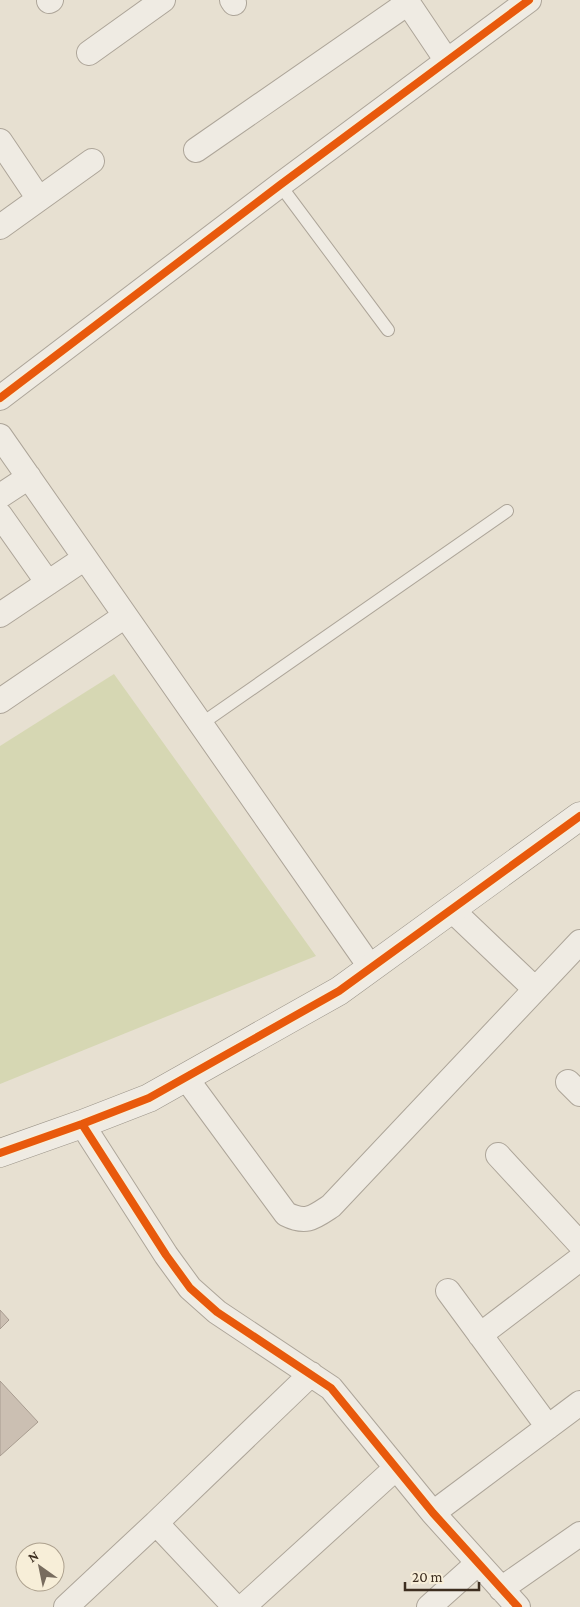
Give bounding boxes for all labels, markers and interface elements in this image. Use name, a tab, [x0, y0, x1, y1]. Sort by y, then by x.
north arrow	[15, 1542, 65, 1592]
text: N	[25, 1547, 42, 1565]
scale bar	[405, 1560, 479, 1592]
text: 20 m	[412, 1569, 443, 1585]

